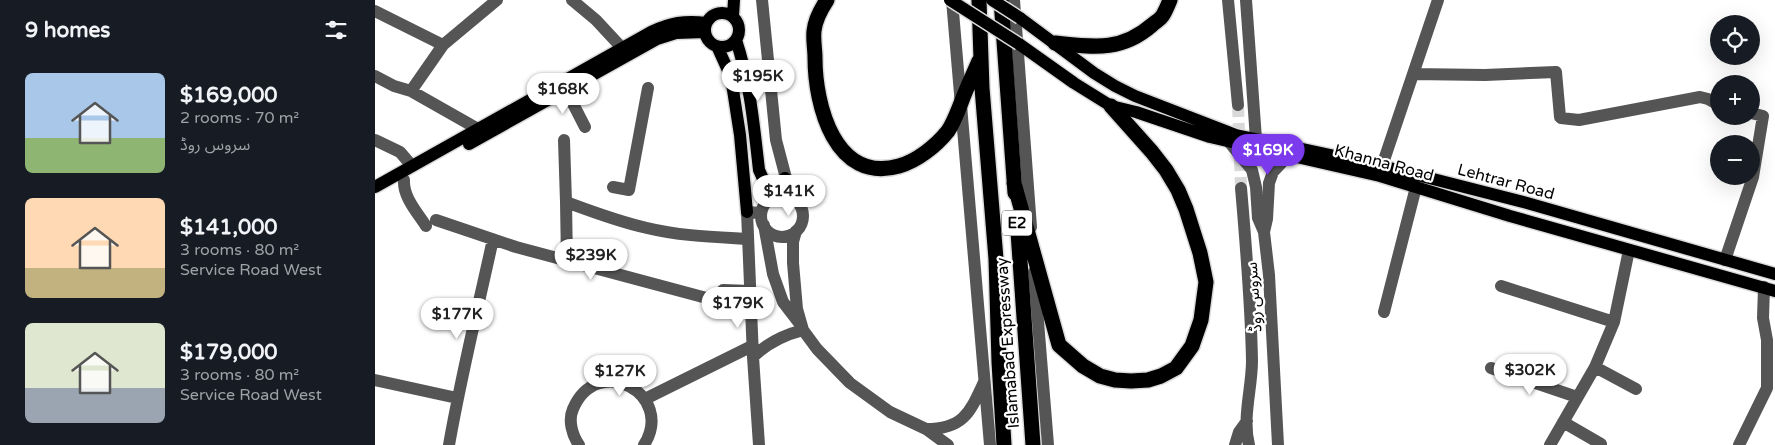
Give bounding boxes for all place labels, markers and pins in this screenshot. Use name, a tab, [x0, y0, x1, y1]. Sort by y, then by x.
pin: $195K	[723, 59, 793, 102]
pin: $168K	[528, 72, 598, 115]
pin: $169K	[1233, 134, 1303, 176]
pin: $141K	[754, 174, 824, 217]
pin: $239K	[556, 238, 626, 281]
pin: $179K	[703, 286, 773, 329]
pin: $177K	[422, 298, 492, 340]
pin: $127K	[585, 354, 655, 397]
pin: $302K	[1495, 354, 1565, 396]

